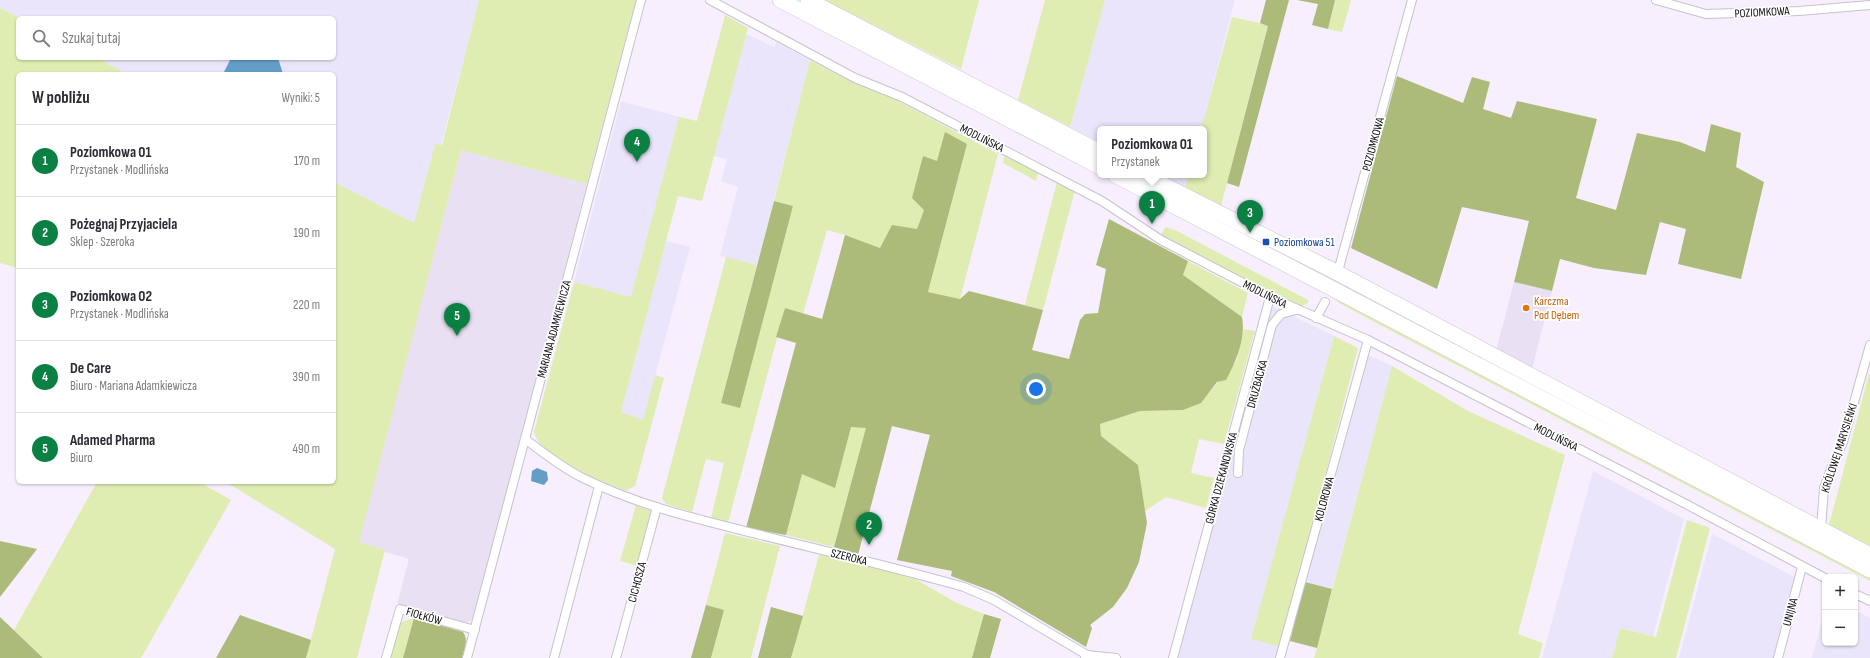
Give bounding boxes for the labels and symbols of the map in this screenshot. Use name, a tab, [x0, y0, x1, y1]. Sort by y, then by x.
street label: POZIOMKOWA	[1734, 4, 1791, 21]
street label: POZIOMKOWA	[1359, 115, 1388, 173]
street label: MODLIŃSKA	[957, 121, 1007, 156]
pin: 4	[624, 129, 650, 162]
pin: 1	[1139, 191, 1165, 224]
pin: 3	[1237, 200, 1263, 233]
place label: Poziomkowa 51	[1274, 235, 1335, 250]
marker: Poziomkowa 51	[1261, 237, 1271, 247]
street label: MODLIŃSKA	[1240, 277, 1290, 312]
street label: MARIANA ADAMKIEWICZA	[534, 278, 575, 380]
place label: Karczma Pod Dębem	[1534, 294, 1579, 323]
pin: 5	[444, 303, 470, 336]
marker: Karczma Pod Dębem	[1521, 303, 1531, 313]
street label: DRUŻBACKA	[1244, 358, 1271, 410]
your location	[1026, 379, 1046, 399]
street label: KRÓLOWEJ MARYSIEŃKI	[1818, 402, 1861, 495]
street label: MODLIŃSKA	[1531, 420, 1581, 455]
street label: GÓRKA DZIEKANOWSKA	[1202, 430, 1241, 526]
street label: KOLOROWA	[1311, 474, 1338, 523]
pin: 2	[856, 512, 882, 545]
street label: SZEROKA	[829, 546, 869, 569]
street label: CICHOSZA	[625, 559, 650, 604]
street label: UNIJNA	[1780, 596, 1802, 628]
street label: FIOŁKÓW	[404, 604, 444, 629]

